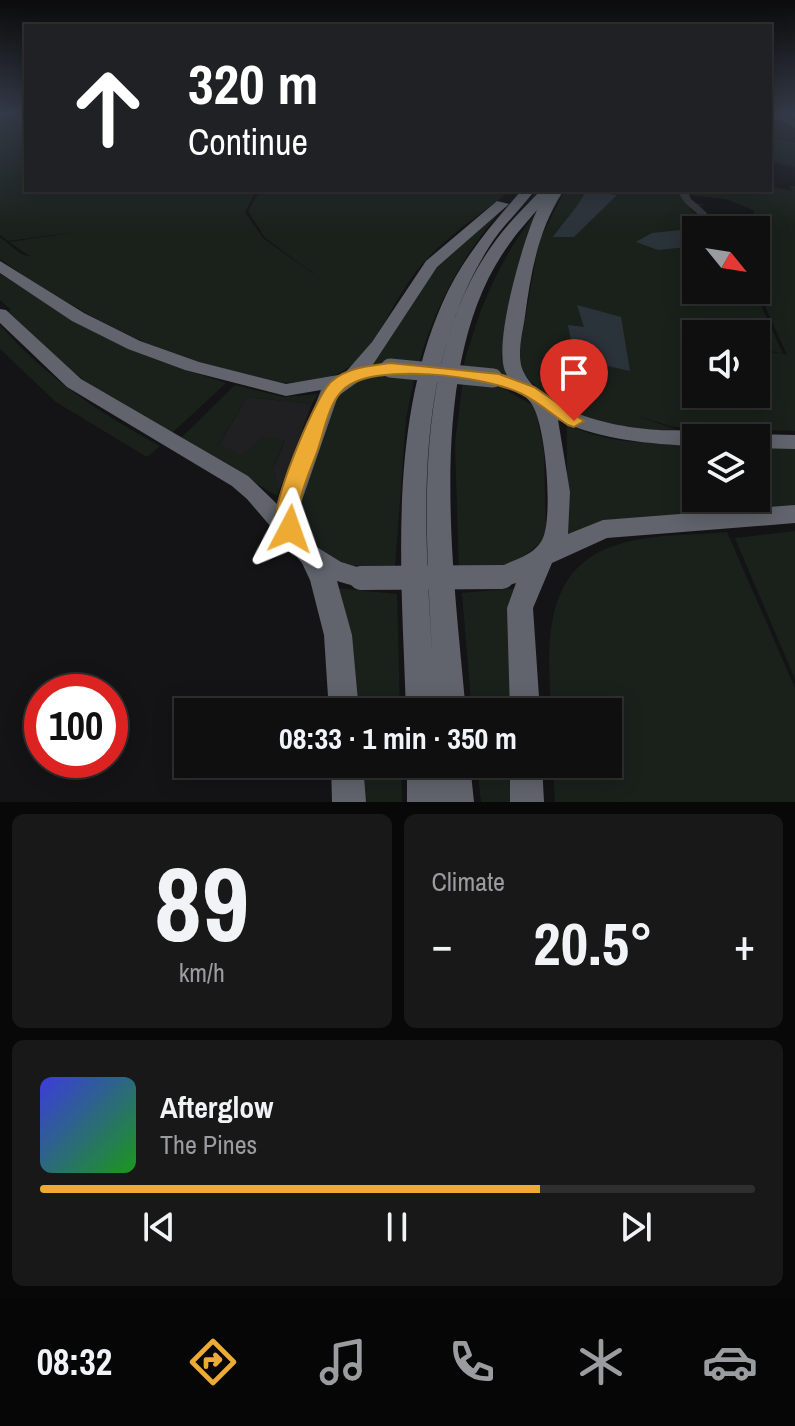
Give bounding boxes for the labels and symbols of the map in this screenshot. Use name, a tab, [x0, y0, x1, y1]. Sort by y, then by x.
north arrow	[682, 216, 770, 304]
pin	[540, 339, 608, 421]
position arrow	[248, 487, 332, 571]
speed limit sign: 100	[24, 674, 128, 778]

